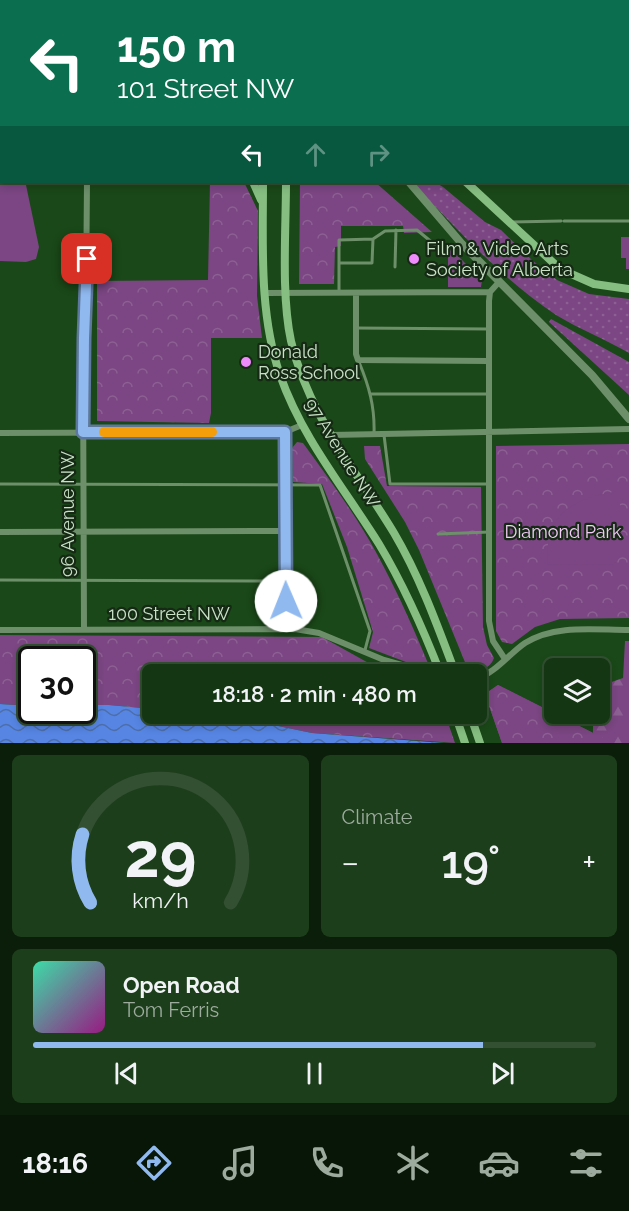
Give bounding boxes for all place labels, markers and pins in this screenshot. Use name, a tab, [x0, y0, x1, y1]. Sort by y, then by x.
pin	[61, 233, 112, 284]
place label: Film & Video Arts Society of Alberta	[426, 238, 573, 280]
marker: Film & Video Arts Society of Alberta	[407, 252, 421, 266]
place label: Donald Ross School	[258, 341, 360, 383]
marker: Donald Ross School	[239, 355, 253, 369]

